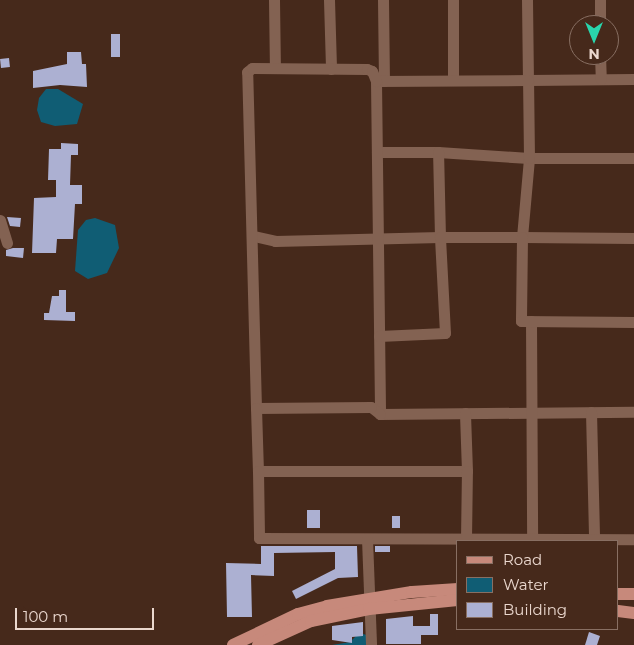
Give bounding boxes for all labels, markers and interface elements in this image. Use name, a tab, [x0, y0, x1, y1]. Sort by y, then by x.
north arrow	[569, 15, 619, 65]
text: N	[588, 45, 600, 63]
legend	[456, 540, 619, 630]
text: Road	[503, 550, 542, 569]
text: Water	[503, 575, 549, 594]
scale bar	[18, 598, 156, 630]
text: Building	[503, 600, 567, 619]
text: 100 m	[23, 607, 68, 626]

